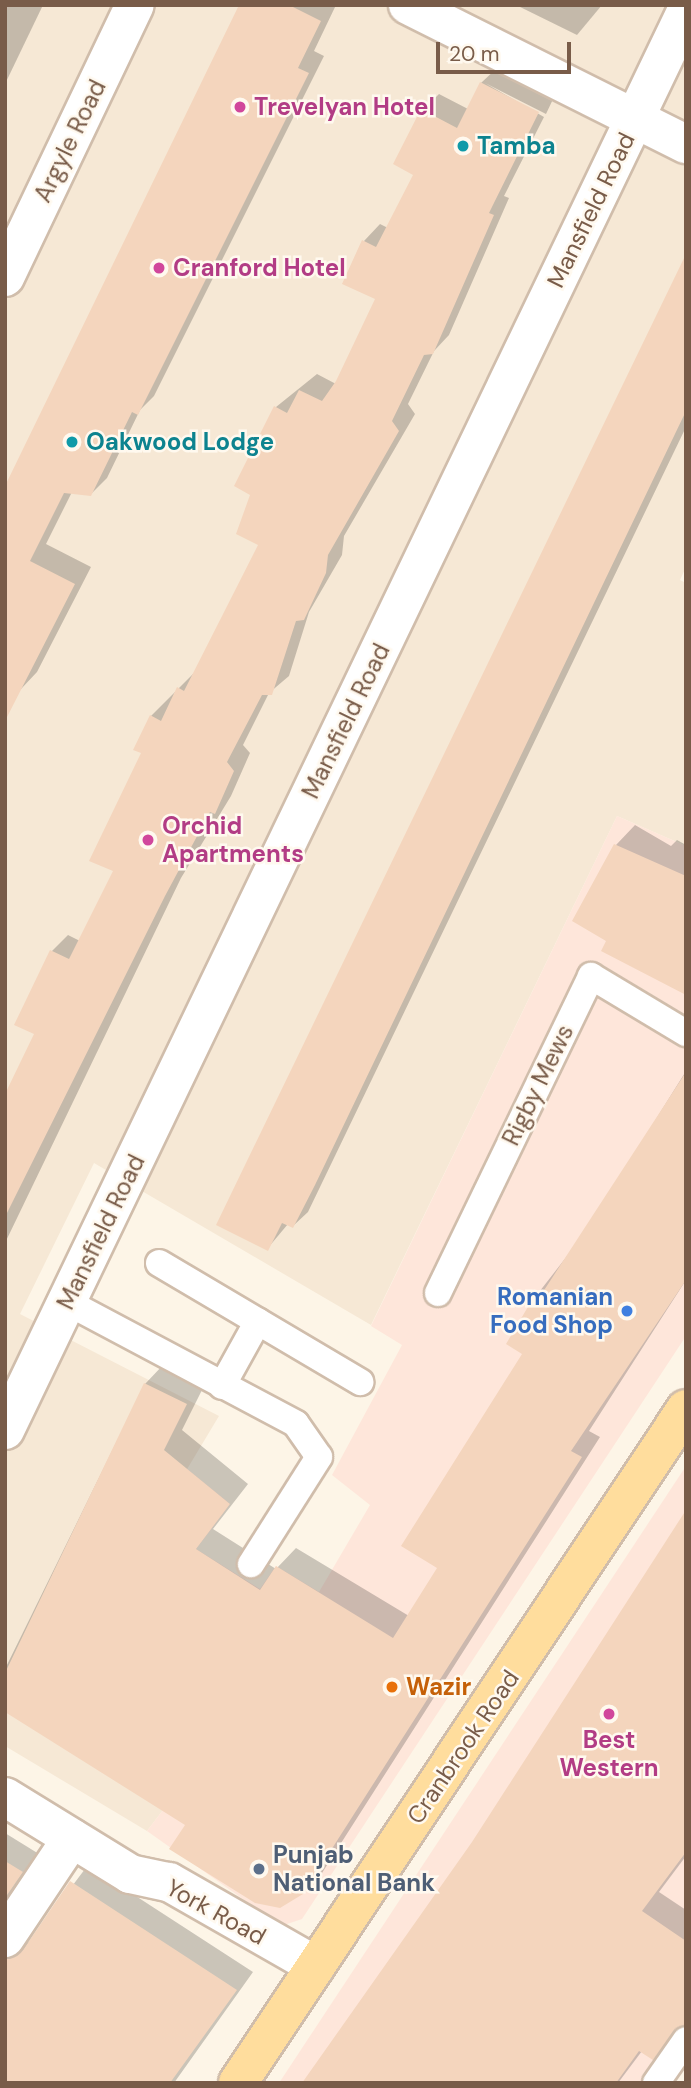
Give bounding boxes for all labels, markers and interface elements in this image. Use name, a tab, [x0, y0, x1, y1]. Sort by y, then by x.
scale bar	[439, 28, 574, 72]
text: 20 m	[449, 40, 500, 68]
street label: Argyle Road	[28, 75, 112, 207]
place label: Trevelyan Hotel	[254, 93, 435, 121]
marker: Trevelyan Hotel	[232, 99, 248, 115]
street label: Mansfield Road	[541, 128, 641, 292]
place label: Tamba	[477, 132, 556, 160]
marker: Tamba	[455, 138, 471, 154]
place label: Cranford Hotel	[173, 254, 346, 282]
marker: Cranford Hotel	[151, 260, 167, 276]
place label: Oakwood Lodge	[86, 428, 274, 456]
marker: Oakwood Lodge	[64, 434, 80, 450]
street label: Mansfield Road	[296, 639, 396, 803]
place label: Orchid Apartments	[162, 812, 304, 868]
marker: Orchid Apartments	[140, 832, 156, 848]
street label: Rigby Mews	[496, 1020, 580, 1150]
street label: Mansfield Road	[51, 1150, 151, 1314]
place label: Romanian Food Shop	[490, 1283, 613, 1339]
marker: Romanian Food Shop	[619, 1303, 635, 1319]
street label: Cranbrook Road	[401, 1665, 525, 1829]
place label: Wazir	[406, 1673, 471, 1701]
marker: Wazir	[384, 1679, 400, 1695]
marker: Best Western	[601, 1706, 617, 1722]
place label: Best Western	[559, 1726, 659, 1782]
place label: Punjab National Bank	[273, 1841, 435, 1897]
marker: Punjab National Bank	[251, 1861, 267, 1877]
street label: York Road	[161, 1873, 271, 1951]

